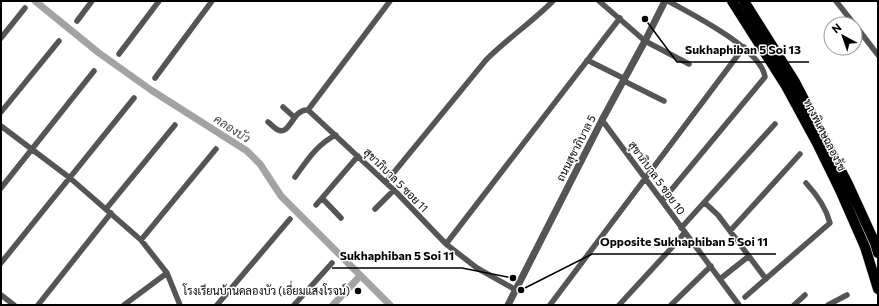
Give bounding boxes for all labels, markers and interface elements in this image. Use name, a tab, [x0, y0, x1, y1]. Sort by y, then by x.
north arrow	[823, 16, 863, 56]
text: N	[829, 20, 844, 36]
callout: Sukhaphiban 5 Soi 13	[677, 38, 809, 62]
text: Sukhaphiban 5 Soi 13	[685, 42, 801, 56]
street label: ทางพิเศษฉลองรัช	[802, 97, 849, 173]
water label: คลองบัว	[212, 111, 253, 145]
street label: ถนนสุขาภิบาล 5	[553, 112, 601, 184]
street label: สุขาภิบาล 5 ซอย 10	[624, 138, 688, 219]
street label: สุขาภิบาล 5 ซอย 11	[359, 145, 431, 217]
callout: Opposite Sukhaphiban 5 Soi 11	[592, 230, 776, 254]
text: Opposite Sukhaphiban 5 Soi 11	[600, 234, 768, 248]
callout: Sukhaphiban 5 Soi 11	[332, 244, 462, 268]
text: Sukhaphiban 5 Soi 11	[340, 248, 454, 262]
place label: โรงเรียนบ้านคลองบัว (เอี่ยมแสงโรจน์)	[182, 280, 350, 297]
marker: โรงเรียนบ้านคลองบัว (เอี่ยมแสงโรจน์)	[353, 286, 363, 296]

